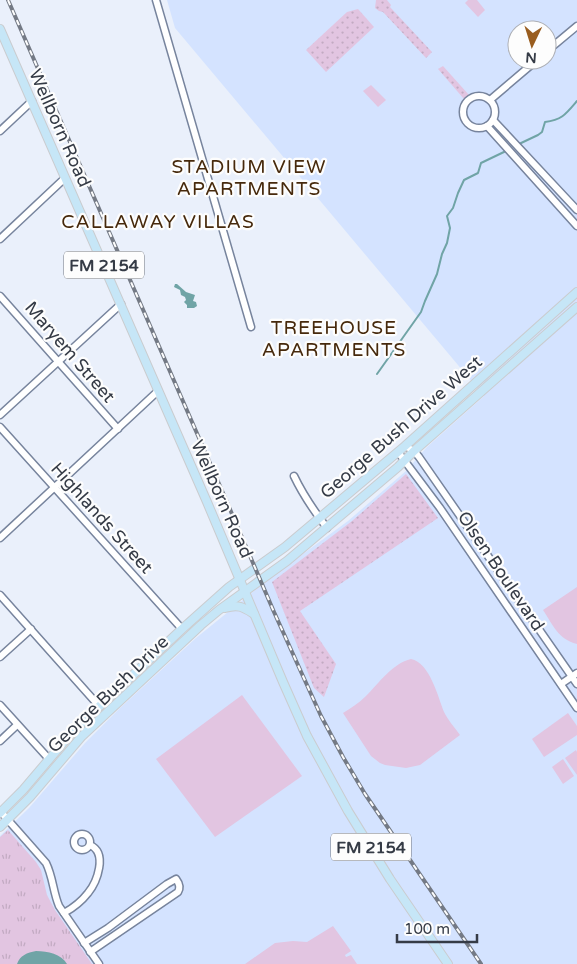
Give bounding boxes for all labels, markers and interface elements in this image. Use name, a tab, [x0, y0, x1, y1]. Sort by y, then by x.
north arrow	[507, 20, 557, 70]
text: N	[525, 49, 537, 66]
street label: Wellborn Road	[24, 66, 96, 190]
district label: STADIUM VIEW APARTMENTS	[172, 156, 326, 200]
district label: CALLAWAY VILLAS	[61, 211, 255, 233]
road number: FM 2154	[64, 252, 144, 278]
street label: Maryem Street	[20, 297, 120, 407]
district label: TREEHOUSE APARTMENTS	[262, 317, 406, 361]
street label: George Bush Drive West	[316, 351, 487, 503]
street label: Wellborn Road	[186, 437, 258, 561]
street label: Highlands Street	[46, 458, 158, 578]
street label: Olsen Boulevard	[453, 507, 549, 635]
street label: George Bush Drive	[43, 631, 173, 757]
road number: FM 2154	[331, 834, 411, 860]
scale bar	[397, 912, 477, 944]
text: 100 m	[404, 920, 450, 938]

